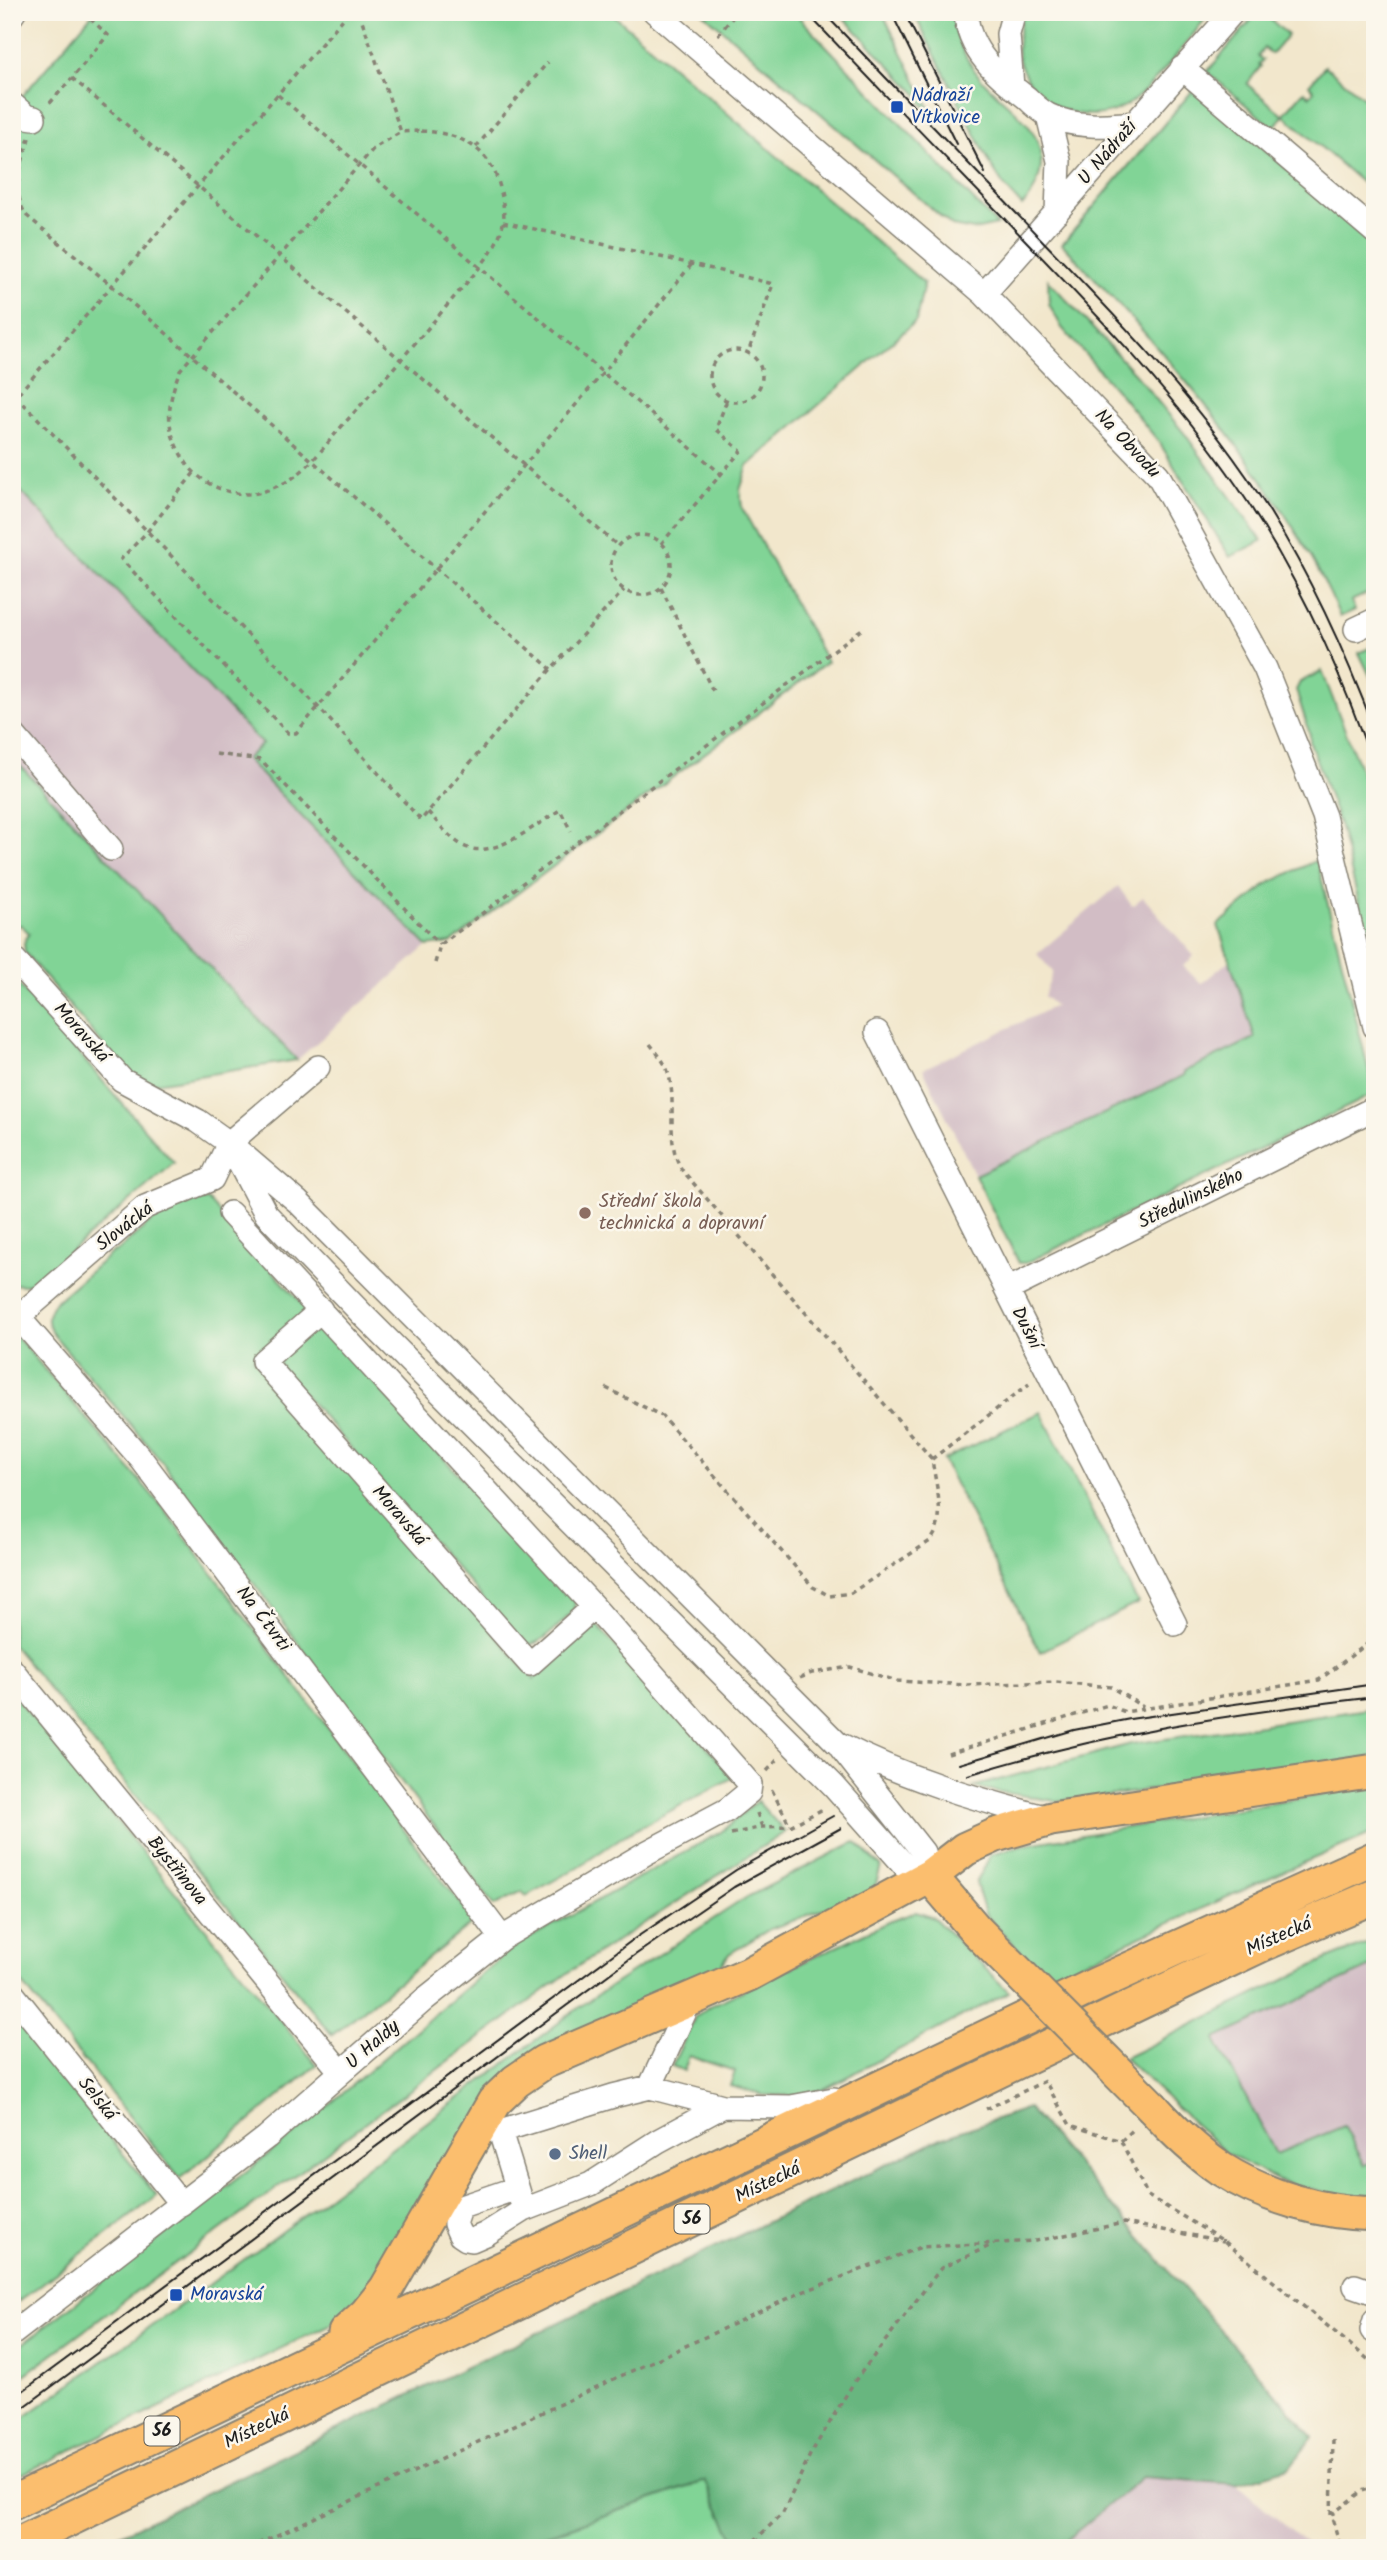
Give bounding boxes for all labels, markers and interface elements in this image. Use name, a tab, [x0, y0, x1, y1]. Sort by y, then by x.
place label: Nádraží Vítkovice	[911, 81, 980, 133]
marker: Nádraží Vítkovice	[889, 99, 905, 115]
street label: U Nádraží	[1071, 111, 1147, 192]
street label: Na Obvodu	[1087, 402, 1167, 486]
street label: Moravská	[45, 996, 118, 1072]
street label: Středulinského	[1133, 1161, 1249, 1237]
place label: Střední škola technická a dopravní	[599, 1187, 767, 1239]
street label: Slovácká	[89, 1193, 162, 1259]
marker: Střední škola technická a dopravní	[577, 1205, 593, 1221]
street label: Dušní	[1003, 1302, 1051, 1358]
street label: Moravská	[364, 1479, 436, 1555]
street label: Na Čtvrti	[228, 1580, 299, 1660]
street label: Bystřinova	[139, 1829, 215, 1913]
street label: Místecká	[1241, 1908, 1319, 1965]
street label: U Haldy	[339, 2012, 408, 2077]
street label: Selská	[70, 2070, 125, 2129]
place label: Shell	[569, 2139, 607, 2169]
marker: Shell	[547, 2146, 563, 2162]
street label: Místecká	[730, 2153, 808, 2212]
road number: 56	[674, 2204, 710, 2234]
place label: Moravská	[190, 2280, 265, 2310]
marker: Moravská	[168, 2287, 184, 2303]
street label: Místecká	[219, 2399, 297, 2458]
road number: 56	[144, 2416, 180, 2446]

